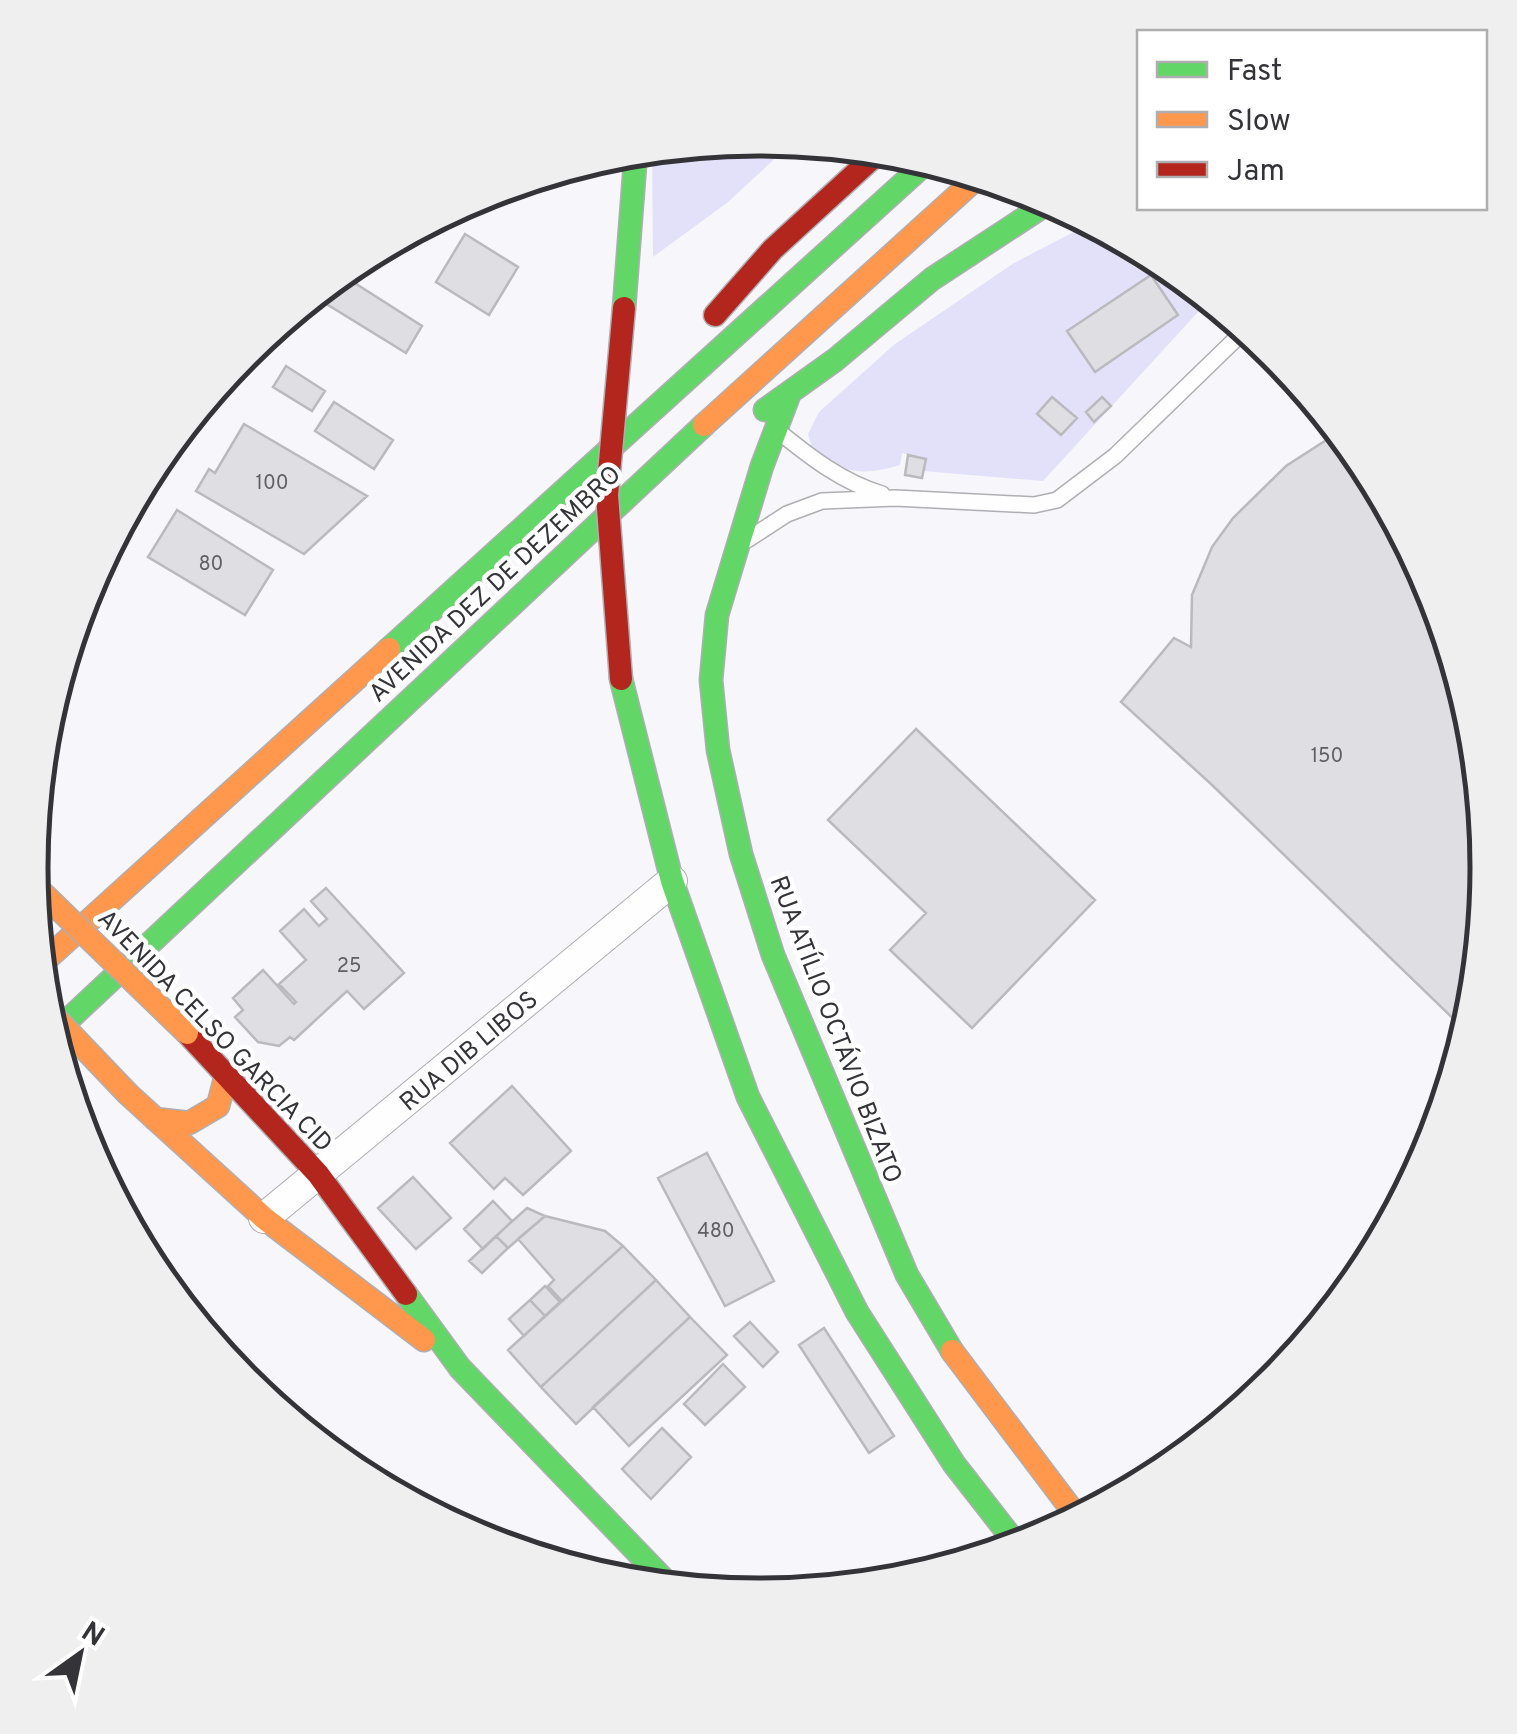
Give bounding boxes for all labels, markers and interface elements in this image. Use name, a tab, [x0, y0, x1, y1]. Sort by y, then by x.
legend	[1137, 30, 1487, 210]
text: Fast	[1227, 54, 1282, 91]
text: Slow	[1227, 104, 1291, 141]
text: Jam	[1227, 154, 1285, 191]
street label: AVENIDA DEZ DE DEZEMBRO	[363, 460, 629, 711]
house number: 100	[256, 471, 288, 497]
house number: 80	[199, 552, 223, 578]
house number: 150	[1311, 744, 1343, 770]
street label: RUA ATÍLIO OCTÁVIO BIZATO	[761, 871, 909, 1188]
street label: AVENIDA CELSO GARCIA CID	[89, 904, 338, 1160]
house number: 25	[337, 954, 361, 980]
street label: RUA DIB LIBOS	[394, 985, 546, 1120]
house number: 480	[697, 1219, 735, 1245]
north arrow	[30, 1604, 130, 1704]
text: N	[74, 1615, 110, 1656]

